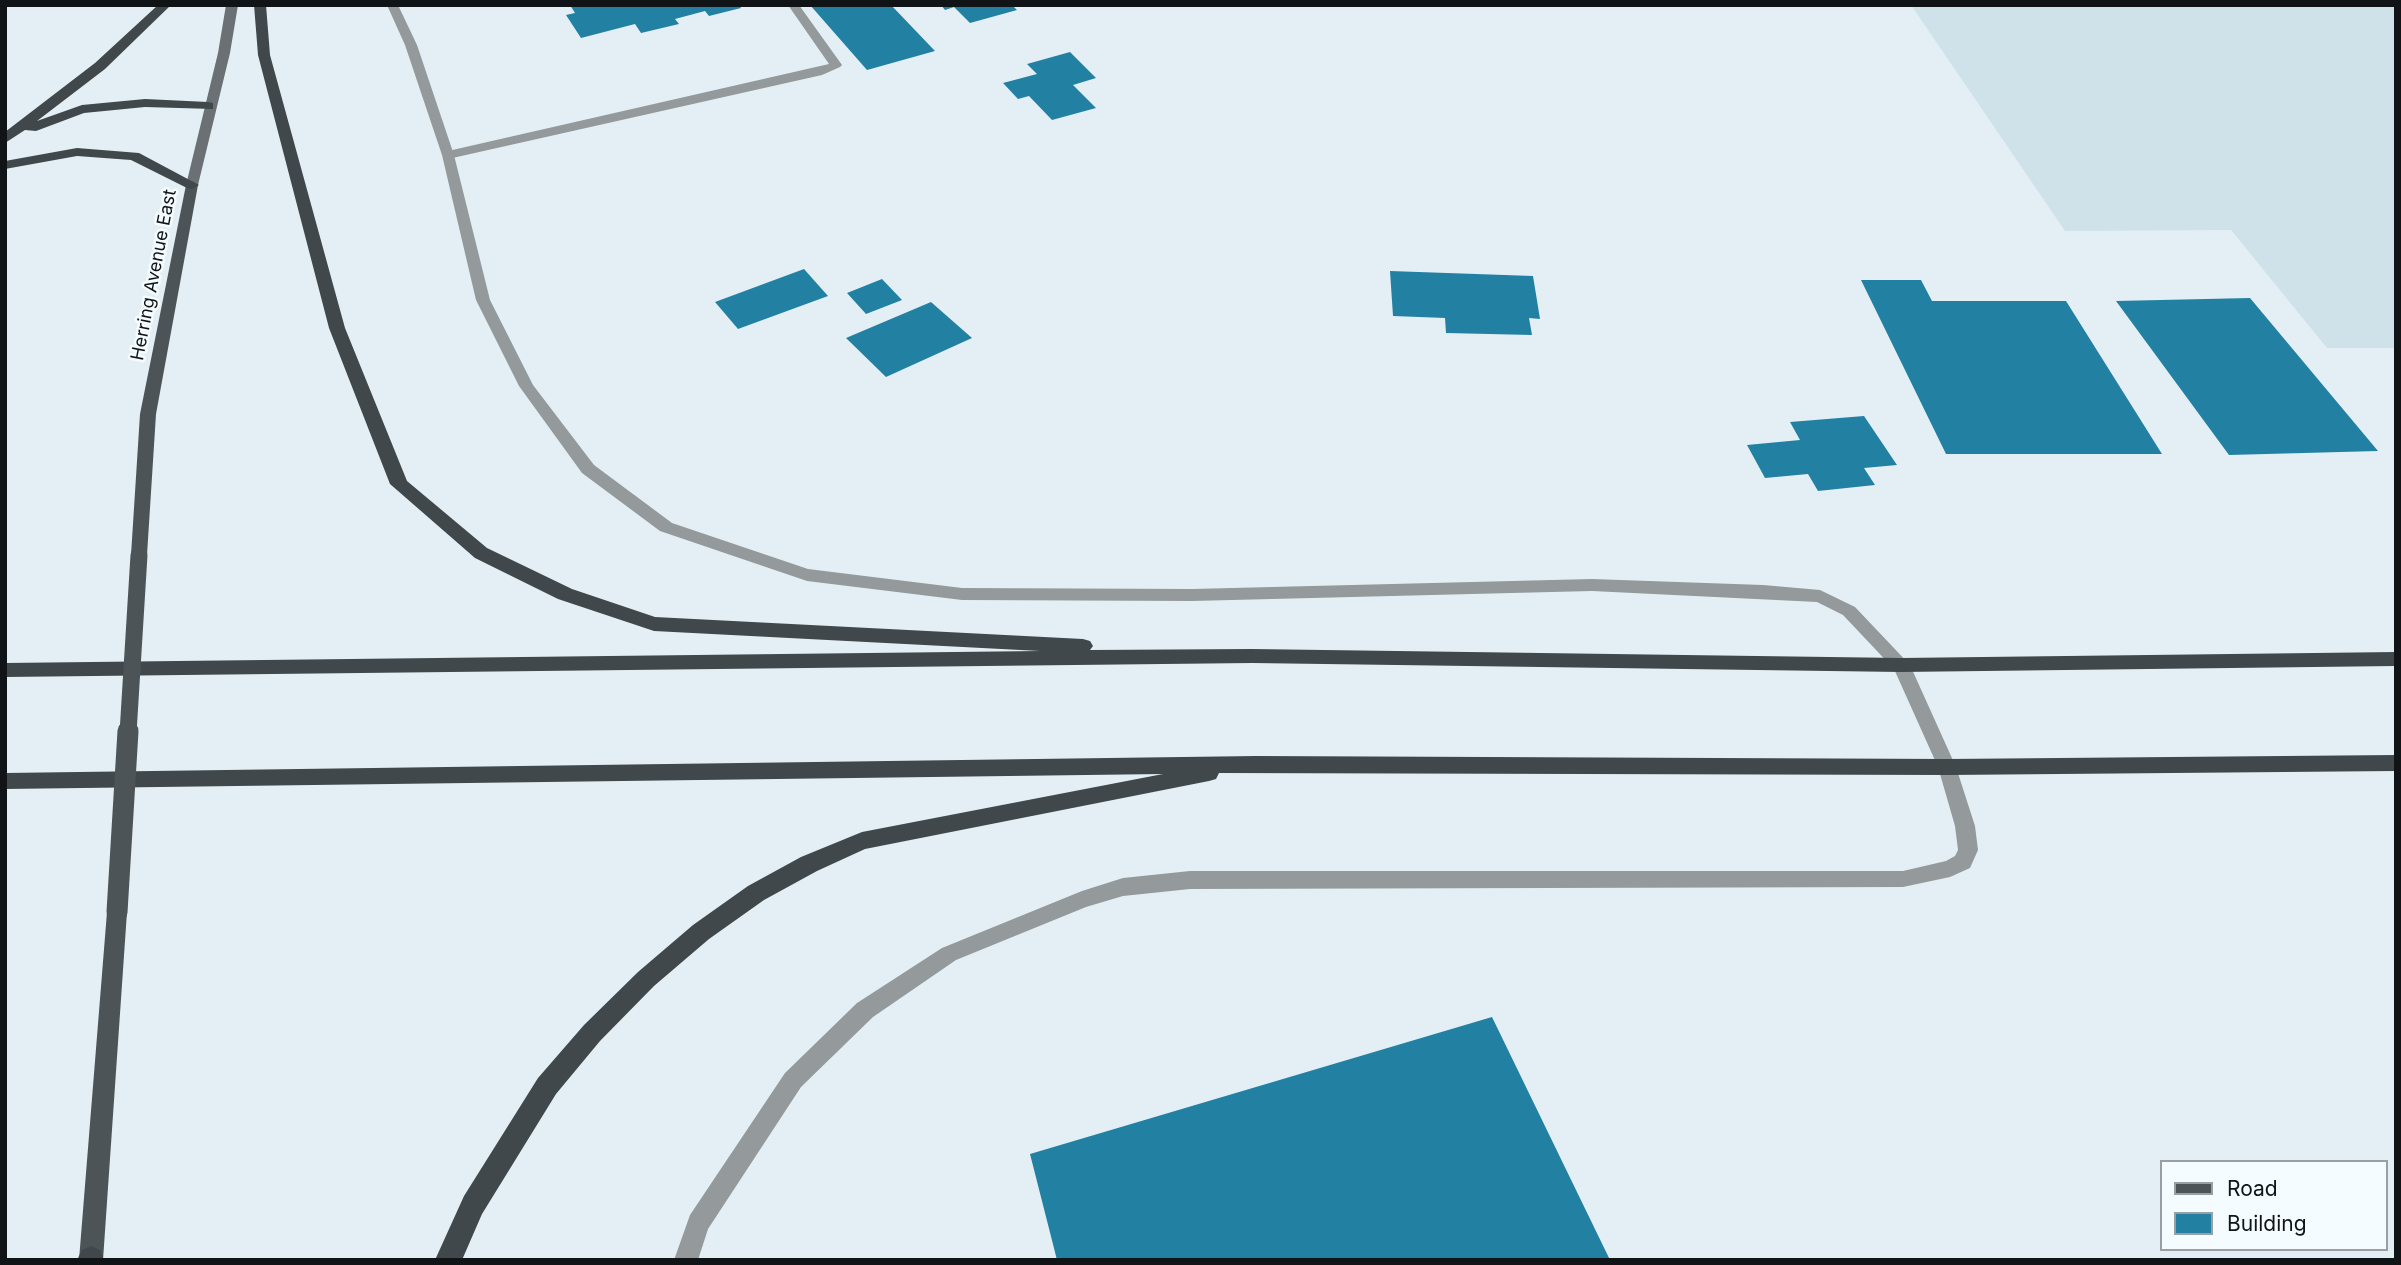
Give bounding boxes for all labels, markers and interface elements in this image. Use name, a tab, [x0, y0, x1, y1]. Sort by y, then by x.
street label: Herring Avenue East	[127, 188, 181, 362]
legend	[2160, 1160, 2387, 1251]
text: Road	[2227, 1176, 2278, 1201]
text: Building	[2227, 1211, 2307, 1236]

